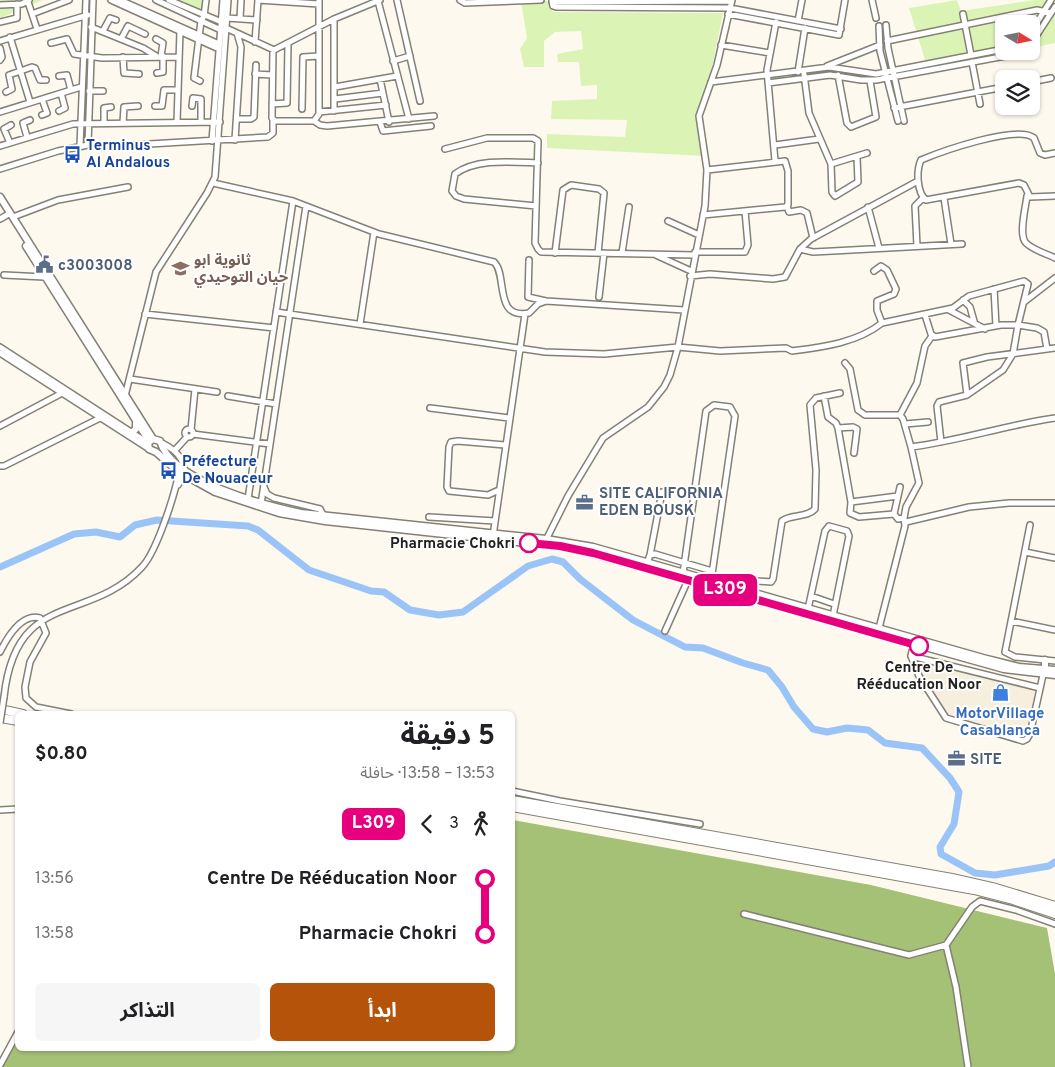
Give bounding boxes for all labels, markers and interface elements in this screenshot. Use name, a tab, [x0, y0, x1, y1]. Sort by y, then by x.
north arrow	[995, 15, 1040, 60]
map controls	[995, 15, 1040, 115]
button: layers	[995, 70, 1040, 115]
place label: Terminus Al Andalous	[86, 137, 170, 173]
bus stop icon: Terminus Al Andalous	[62, 144, 82, 164]
place label: ثانوية ابو حيان التوحيدي	[194, 252, 289, 288]
public building icon: c3003008	[34, 255, 54, 275]
place label: c3003008	[58, 257, 133, 276]
school or university icon: ثانوية ابو حيان التوحيدي	[170, 259, 190, 279]
place label: Préfecture De Nouaceur	[182, 453, 273, 489]
bus stop icon: Préfecture De Nouaceur	[158, 460, 178, 480]
place label: SITE CALIFORNIA EDEN BOUSK	[599, 485, 723, 521]
office icon: SITE CALIFORNIA EDEN BOUSK	[575, 492, 595, 512]
marker: Pharmacie Chokri	[519, 533, 539, 553]
place label: Pharmacie Chokri	[390, 535, 515, 554]
line badge: L309	[690, 574, 760, 606]
text: L309	[703, 578, 747, 601]
marker: Centre De Rééducation Noor	[909, 636, 929, 656]
place label: Centre De Rééducation Noor	[857, 659, 982, 695]
shop icon: MotorVillage Casablanca	[990, 682, 1010, 702]
place label: MotorVillage Casablanca	[956, 705, 1044, 741]
text: 5 دقيقة	[400, 719, 495, 755]
text: $0.80	[35, 742, 88, 766]
office icon: SITE	[946, 749, 966, 769]
place label: SITE	[970, 751, 1002, 770]
text: 13:53 – 13:58 · حافلة	[360, 764, 495, 784]
icon: back	[413, 810, 441, 838]
icon: walk	[467, 810, 495, 838]
text: L309	[352, 812, 395, 835]
text: 3	[449, 814, 459, 834]
text: Centre De Rééducation Noor	[207, 867, 457, 891]
text: 13:56	[35, 869, 74, 889]
text: Pharmacie Chokri	[299, 922, 457, 946]
text: 13:58	[35, 924, 74, 944]
button: التذاكر	[35, 983, 260, 1041]
button: ابدأ	[270, 983, 495, 1041]

